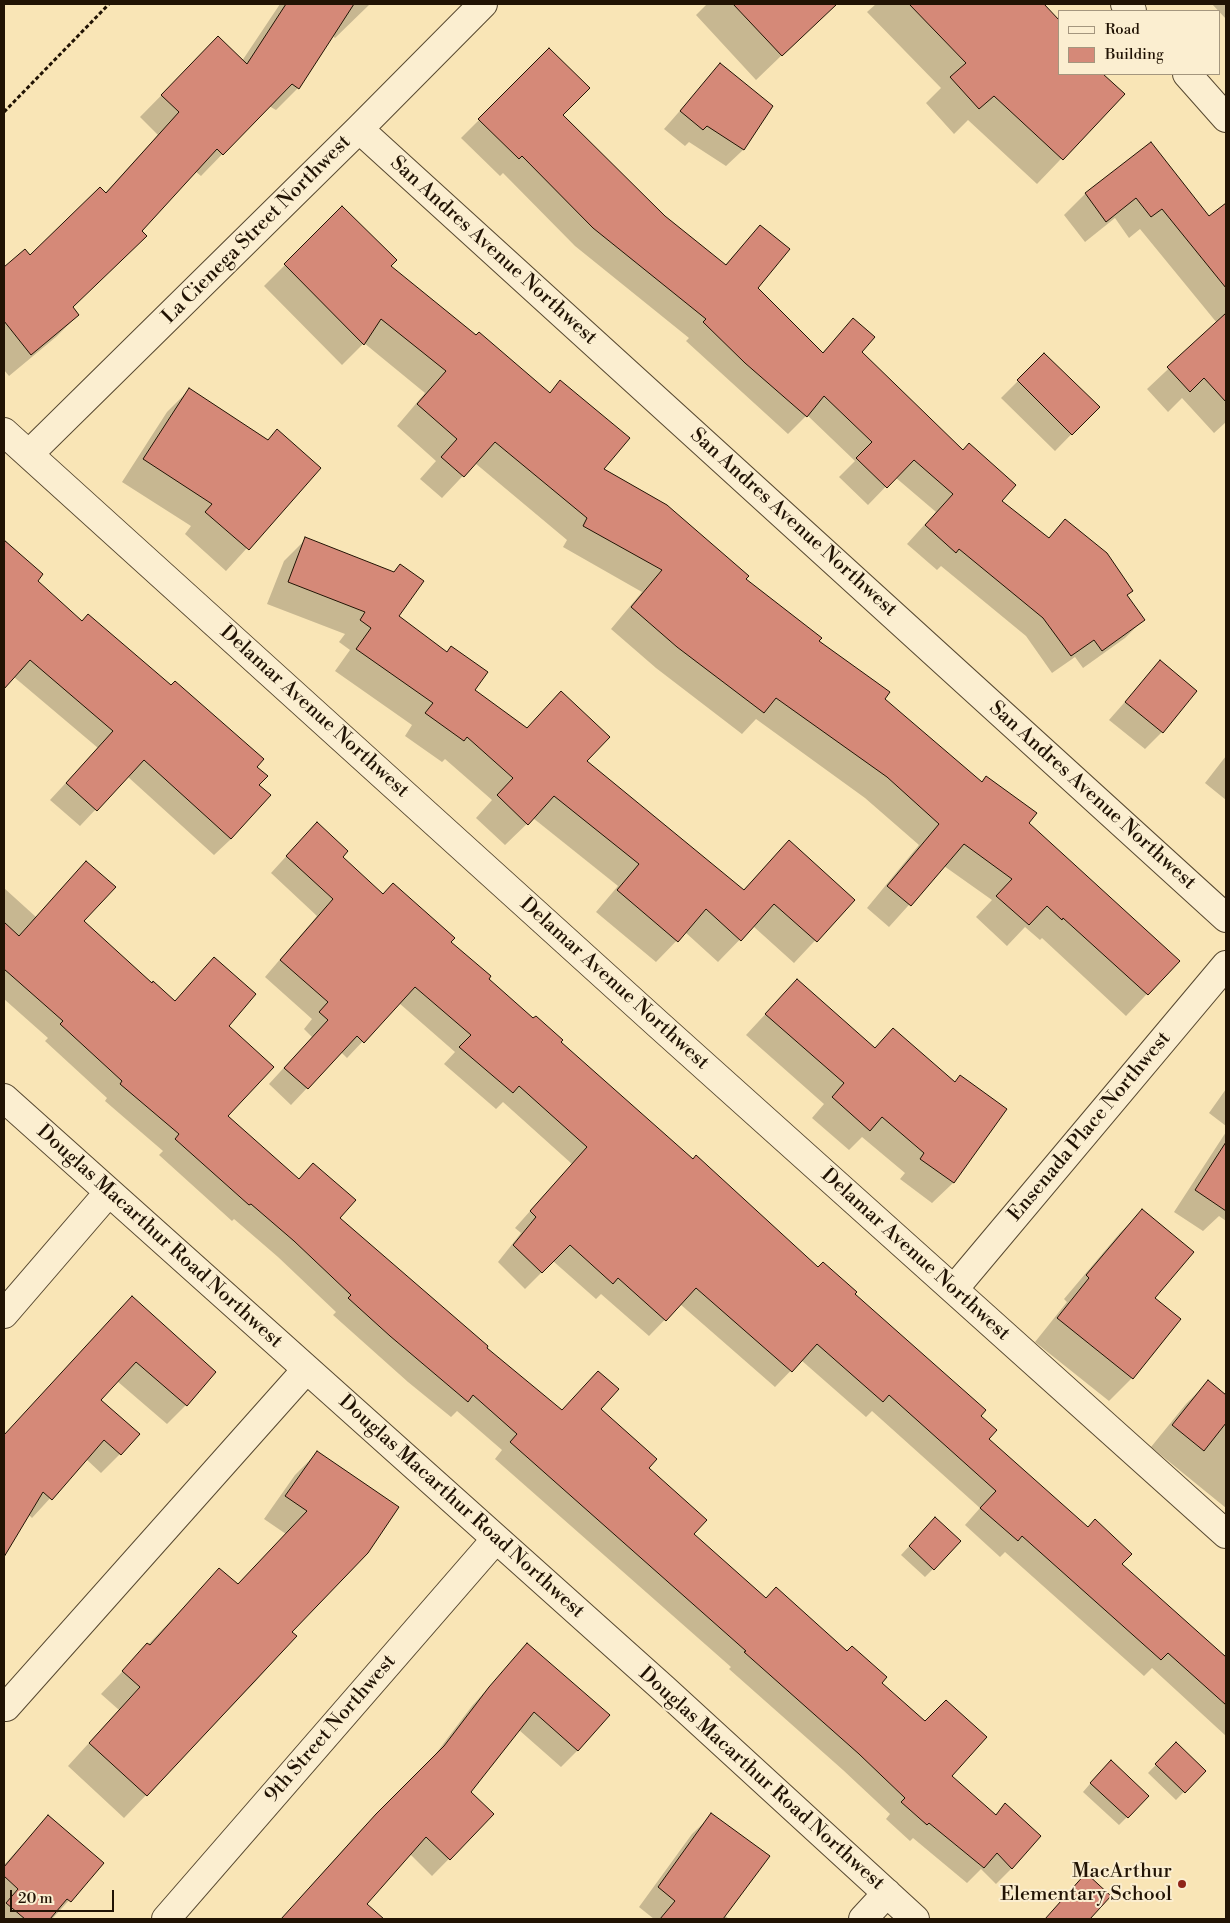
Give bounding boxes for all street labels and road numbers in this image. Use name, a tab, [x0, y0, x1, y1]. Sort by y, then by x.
street label: La Cienega Street Northwest	[158, 131, 356, 329]
street label: San Andres Avenue Northwest	[385, 152, 601, 350]
street label: San Andres Avenue Northwest	[685, 424, 901, 622]
street label: Delamar Avenue Northwest	[215, 621, 413, 803]
street label: San Andres Avenue Northwest	[984, 697, 1200, 895]
street label: Delamar Avenue Northwest	[515, 893, 713, 1075]
street label: Ensenada Place Northwest	[1004, 1027, 1176, 1227]
street label: Douglas Macarthur Road Northwest	[31, 1120, 287, 1354]
street label: Delamar Avenue Northwest	[816, 1164, 1014, 1346]
street label: Douglas Macarthur Road Northwest	[333, 1390, 589, 1624]
street label: 9th Street Northwest	[260, 1650, 402, 1808]
street label: Douglas Macarthur Road Northwest	[633, 1662, 889, 1896]

